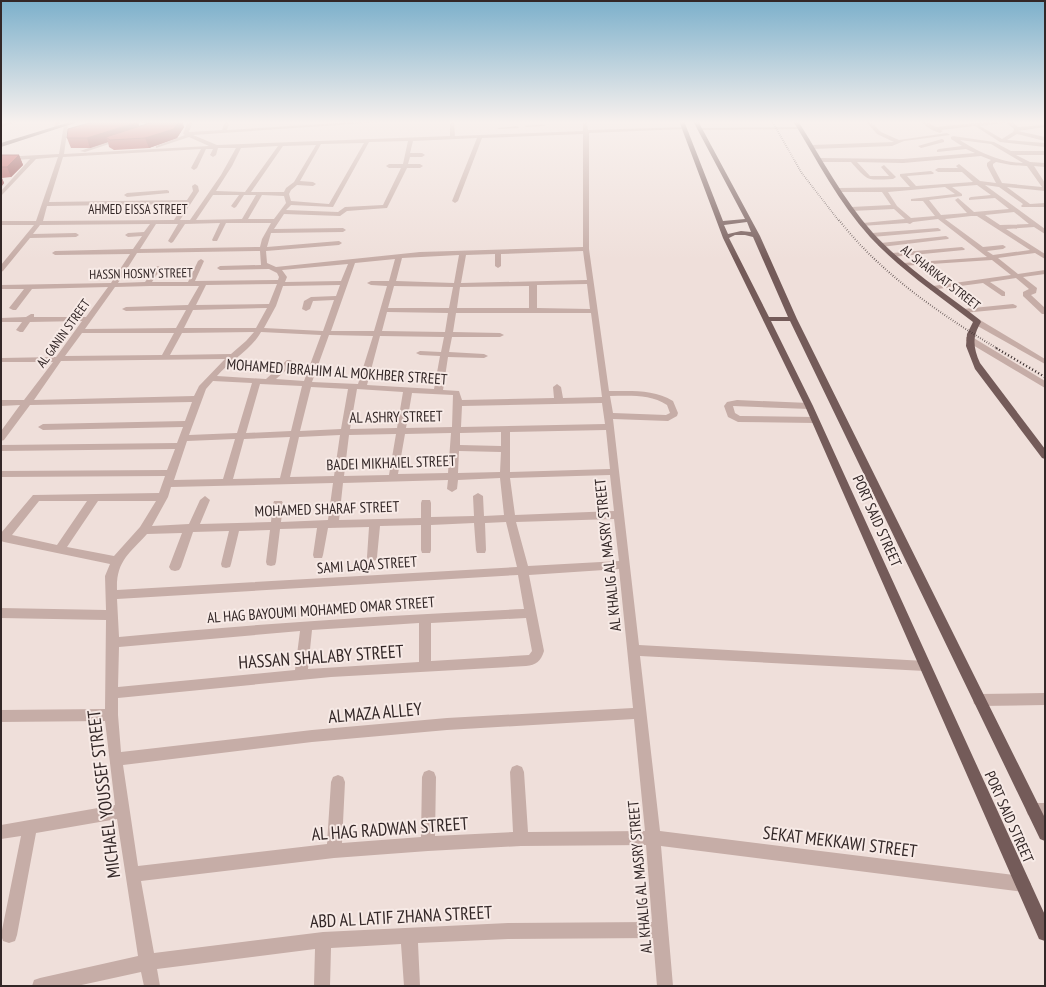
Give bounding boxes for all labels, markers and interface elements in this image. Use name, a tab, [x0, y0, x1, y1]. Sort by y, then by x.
street label: AHMED EISSA STREET	[88, 201, 188, 218]
street label: AL SHARIKAT STREET	[898, 241, 984, 314]
street label: HASSN HOSNY STREET	[89, 264, 193, 283]
street label: AL GANIN STREET	[33, 295, 94, 371]
street label: MOHAMED IBRAHIM AL MOKHBER STREET	[226, 354, 448, 389]
street label: AL ASHRY STREET	[349, 406, 443, 427]
street label: BADEI MIKHAIEL STREET	[326, 451, 456, 474]
street label: PORT SAID STREET	[849, 472, 906, 570]
street label: AL KHALIG AL MASRY STREET	[590, 477, 625, 632]
street label: MOHAMED SHARAF STREET	[254, 496, 400, 521]
street label: SAMI LAQA STREET	[316, 552, 418, 577]
street label: AL HAG BAYOUMI MOHAMED OMAR STREET	[206, 592, 436, 627]
street label: HASSAN SHALABY STREET	[238, 639, 404, 674]
street label: ALMAZA ALLEY	[327, 697, 424, 728]
street label: MICHAEL YOUSSEF STREET	[82, 709, 125, 879]
street label: PORT SAID STREET	[981, 768, 1038, 866]
street label: AL KHALIG AL MASRY STREET	[623, 799, 656, 954]
street label: AL HAG RADWAN STREET	[311, 812, 469, 845]
street label: SEKAT MEKKAWI STREET	[762, 821, 919, 862]
street label: ABD AL LATIF ZHANA STREET	[309, 900, 493, 933]

